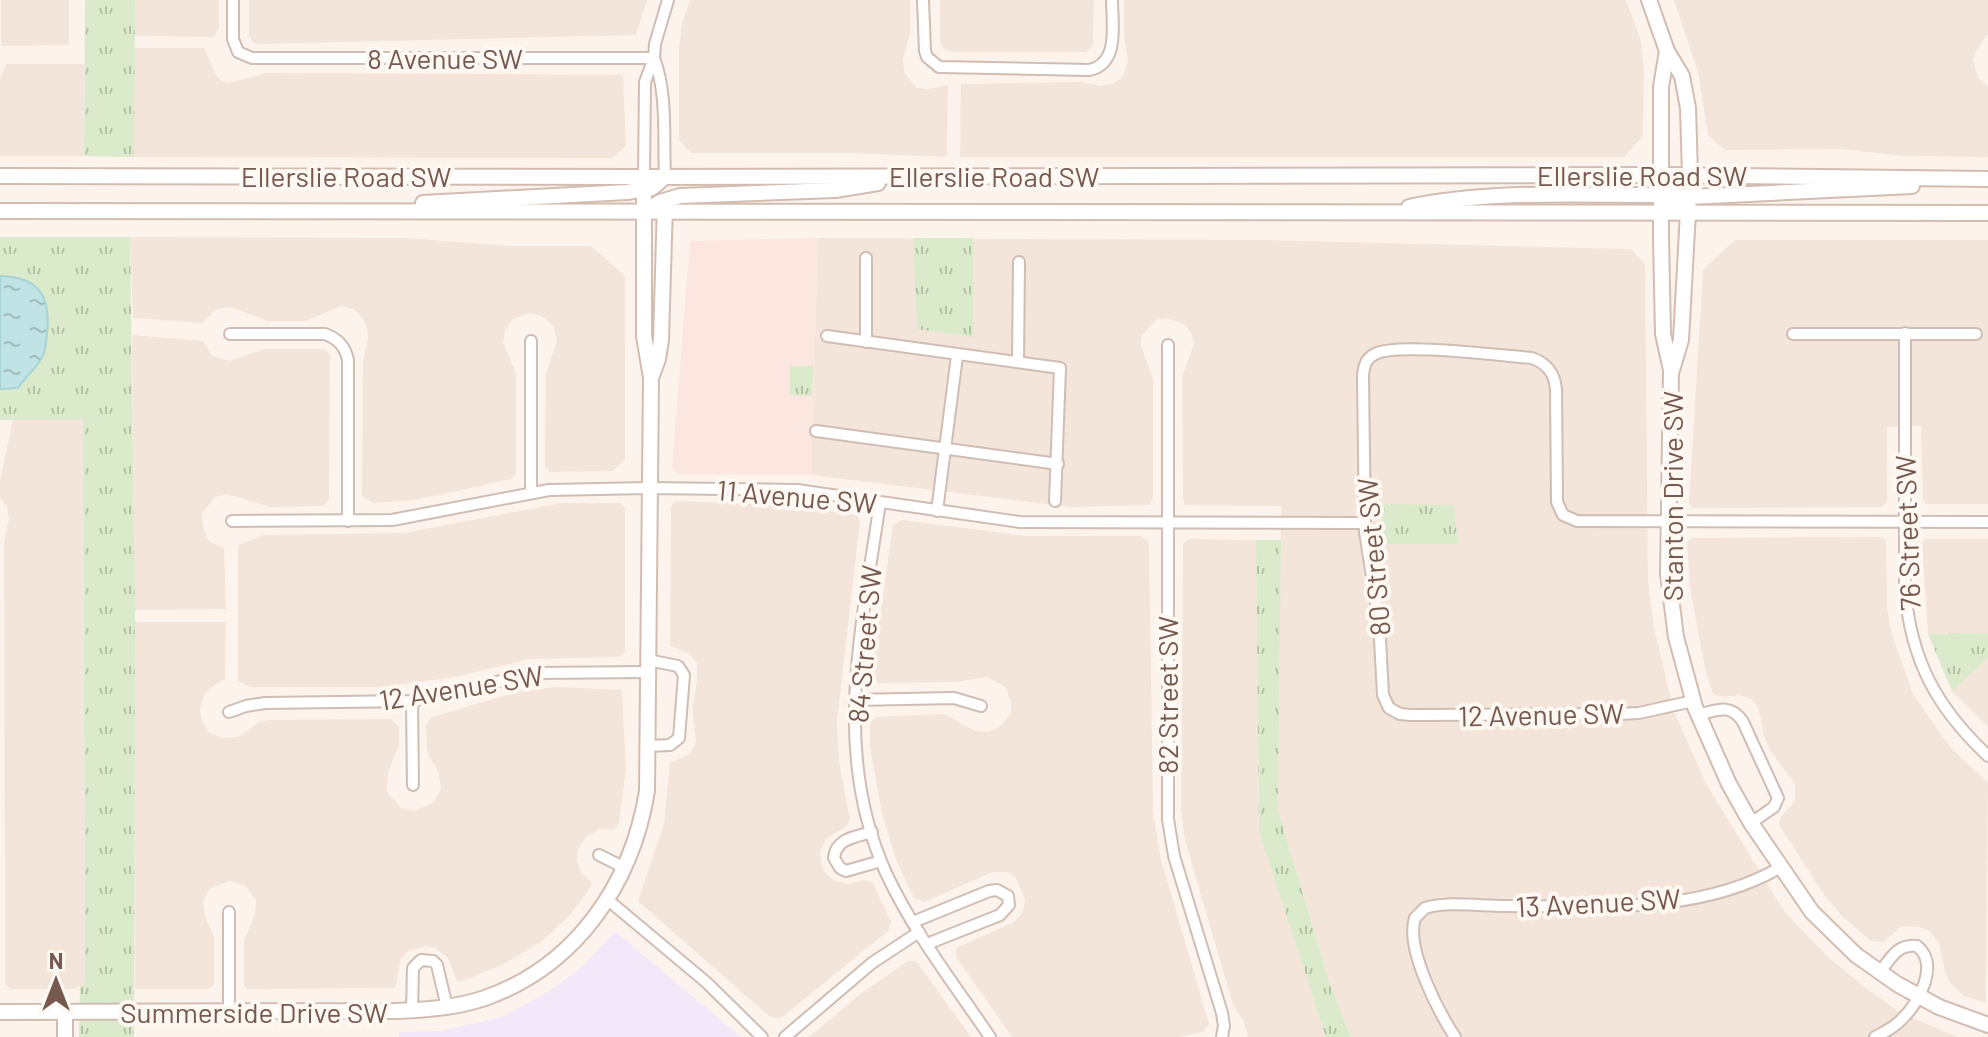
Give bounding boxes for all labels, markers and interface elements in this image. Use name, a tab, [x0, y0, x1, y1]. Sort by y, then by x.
street label: 8 Avenue SW	[367, 41, 523, 75]
street label: Ellerslie Road SW	[1537, 158, 1747, 192]
street label: Ellerslie Road SW	[241, 159, 451, 193]
street label: Ellerslie Road SW	[889, 159, 1099, 193]
street label: Stanton Drive SW	[1655, 391, 1689, 601]
street label: 76 Street SW	[1887, 454, 1927, 612]
street label: 11 Avenue SW	[716, 472, 878, 520]
street label: 80 Street SW	[1349, 476, 1397, 638]
street label: 84 Street SW	[840, 564, 888, 724]
street label: 82 Street SW	[1150, 616, 1184, 774]
street label: 12 Avenue SW	[377, 657, 545, 717]
street label: 12 Avenue SW	[1458, 696, 1624, 732]
street label: 13 Avenue SW	[1515, 881, 1681, 923]
north arrow	[16, 941, 96, 1021]
text: N	[49, 947, 63, 973]
street label: Summerside Drive SW	[120, 995, 388, 1029]

